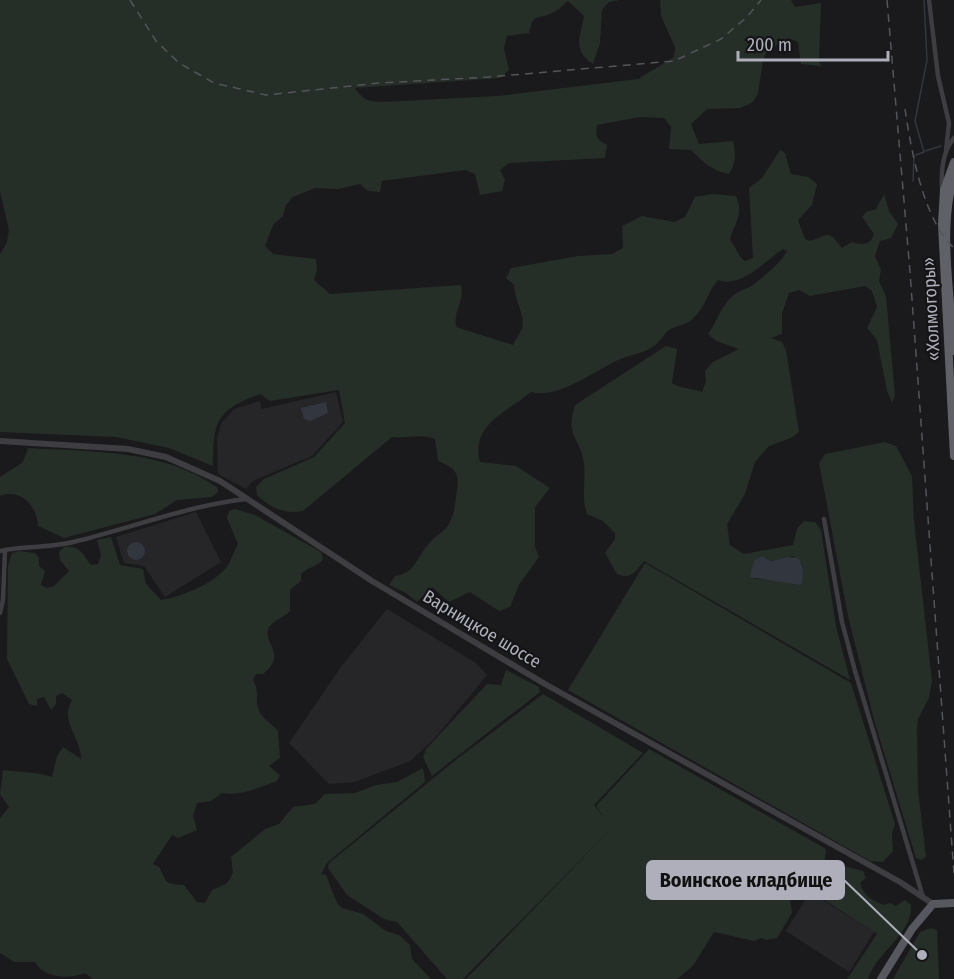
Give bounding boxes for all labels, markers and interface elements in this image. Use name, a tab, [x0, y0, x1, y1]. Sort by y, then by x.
scale bar	[738, 24, 888, 62]
text: 200 m	[747, 34, 792, 56]
street label: «Холмогоры»	[917, 256, 945, 362]
street label: Варницкое шоссе	[419, 585, 545, 673]
callout: Воинское кладбище	[647, 861, 844, 899]
text: Воинское кладбище	[660, 868, 832, 892]

